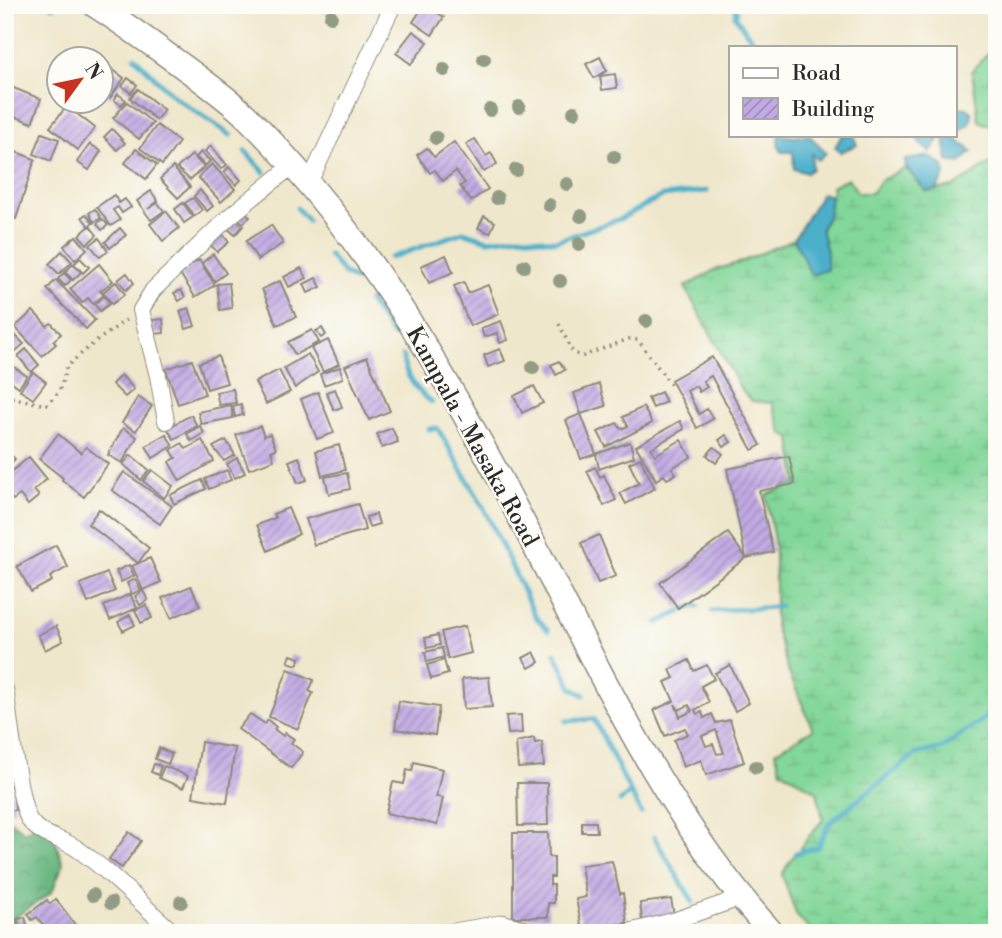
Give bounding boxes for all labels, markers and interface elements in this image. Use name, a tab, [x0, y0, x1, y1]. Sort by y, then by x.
north arrow	[46, 46, 116, 116]
legend	[729, 46, 956, 136]
text: N	[79, 58, 108, 84]
text: Road	[792, 61, 841, 87]
text: Building	[791, 97, 874, 123]
street label: Kampala - Masaka Road	[400, 321, 544, 551]

